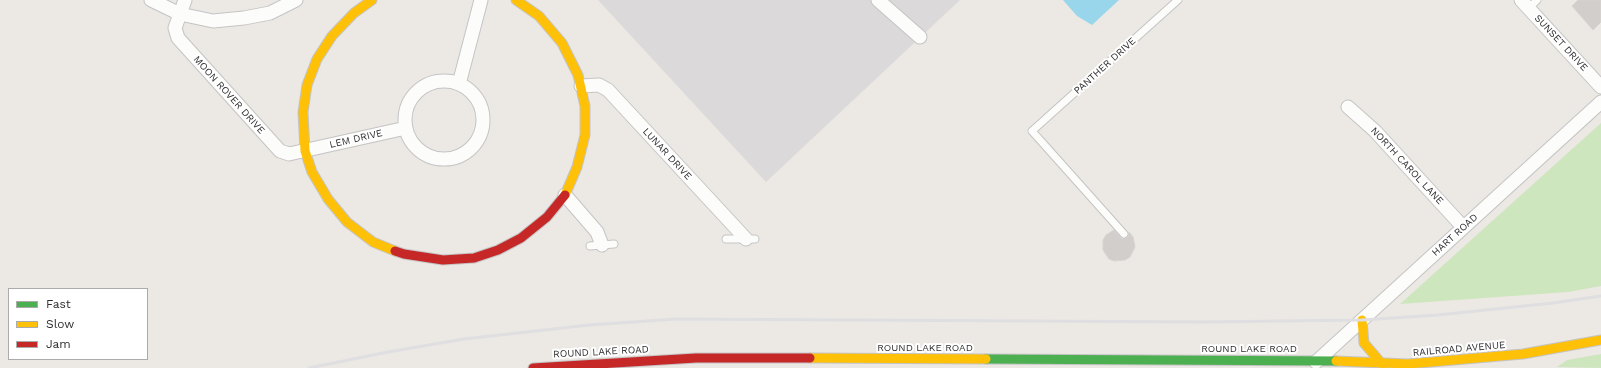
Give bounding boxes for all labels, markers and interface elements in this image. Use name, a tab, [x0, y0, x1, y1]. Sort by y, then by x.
street label: SUNSET DRIVE	[1532, 12, 1590, 74]
street label: PANTHER DRIVE	[1072, 35, 1138, 97]
street label: MOON ROVER DRIVE	[191, 54, 267, 136]
street label: NORTH CAROL LANE	[1368, 125, 1446, 207]
street label: LUNAR DRIVE	[640, 126, 694, 182]
street label: LEM DRIVE	[328, 127, 384, 151]
street label: HART ROAD	[1430, 211, 1480, 259]
legend	[8, 288, 148, 360]
text: Fast	[46, 297, 71, 311]
text: Slow	[46, 317, 74, 331]
text: Jam	[46, 337, 71, 351]
street label: RAILROAD AVENUE	[1412, 339, 1506, 359]
street label: ROUND LAKE ROAD	[877, 342, 973, 354]
street label: ROUND LAKE ROAD	[1201, 343, 1297, 355]
street label: ROUND LAKE ROAD	[553, 344, 649, 360]

